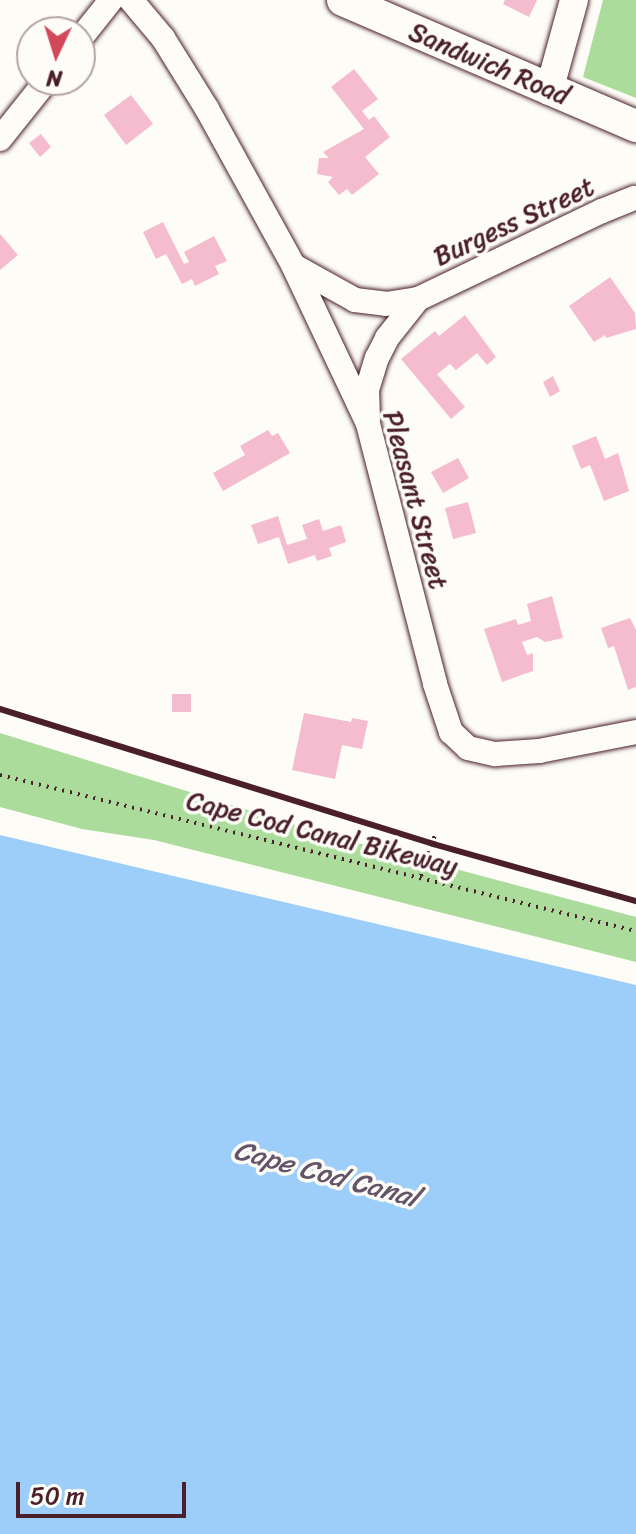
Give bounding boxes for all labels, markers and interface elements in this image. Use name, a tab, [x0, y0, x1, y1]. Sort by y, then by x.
north arrow	[16, 16, 96, 96]
street label: Sandwich Road	[404, 16, 574, 112]
text: N	[45, 58, 63, 98]
street label: Burgess Street	[429, 171, 599, 273]
street label: Pleasant Street	[376, 408, 454, 592]
street label: Cape Cod Canal Bikeway	[183, 785, 461, 883]
water label: Cape Cod Canal	[230, 1133, 422, 1215]
scale bar	[20, 1466, 190, 1516]
text: 50 m	[30, 1475, 85, 1517]

